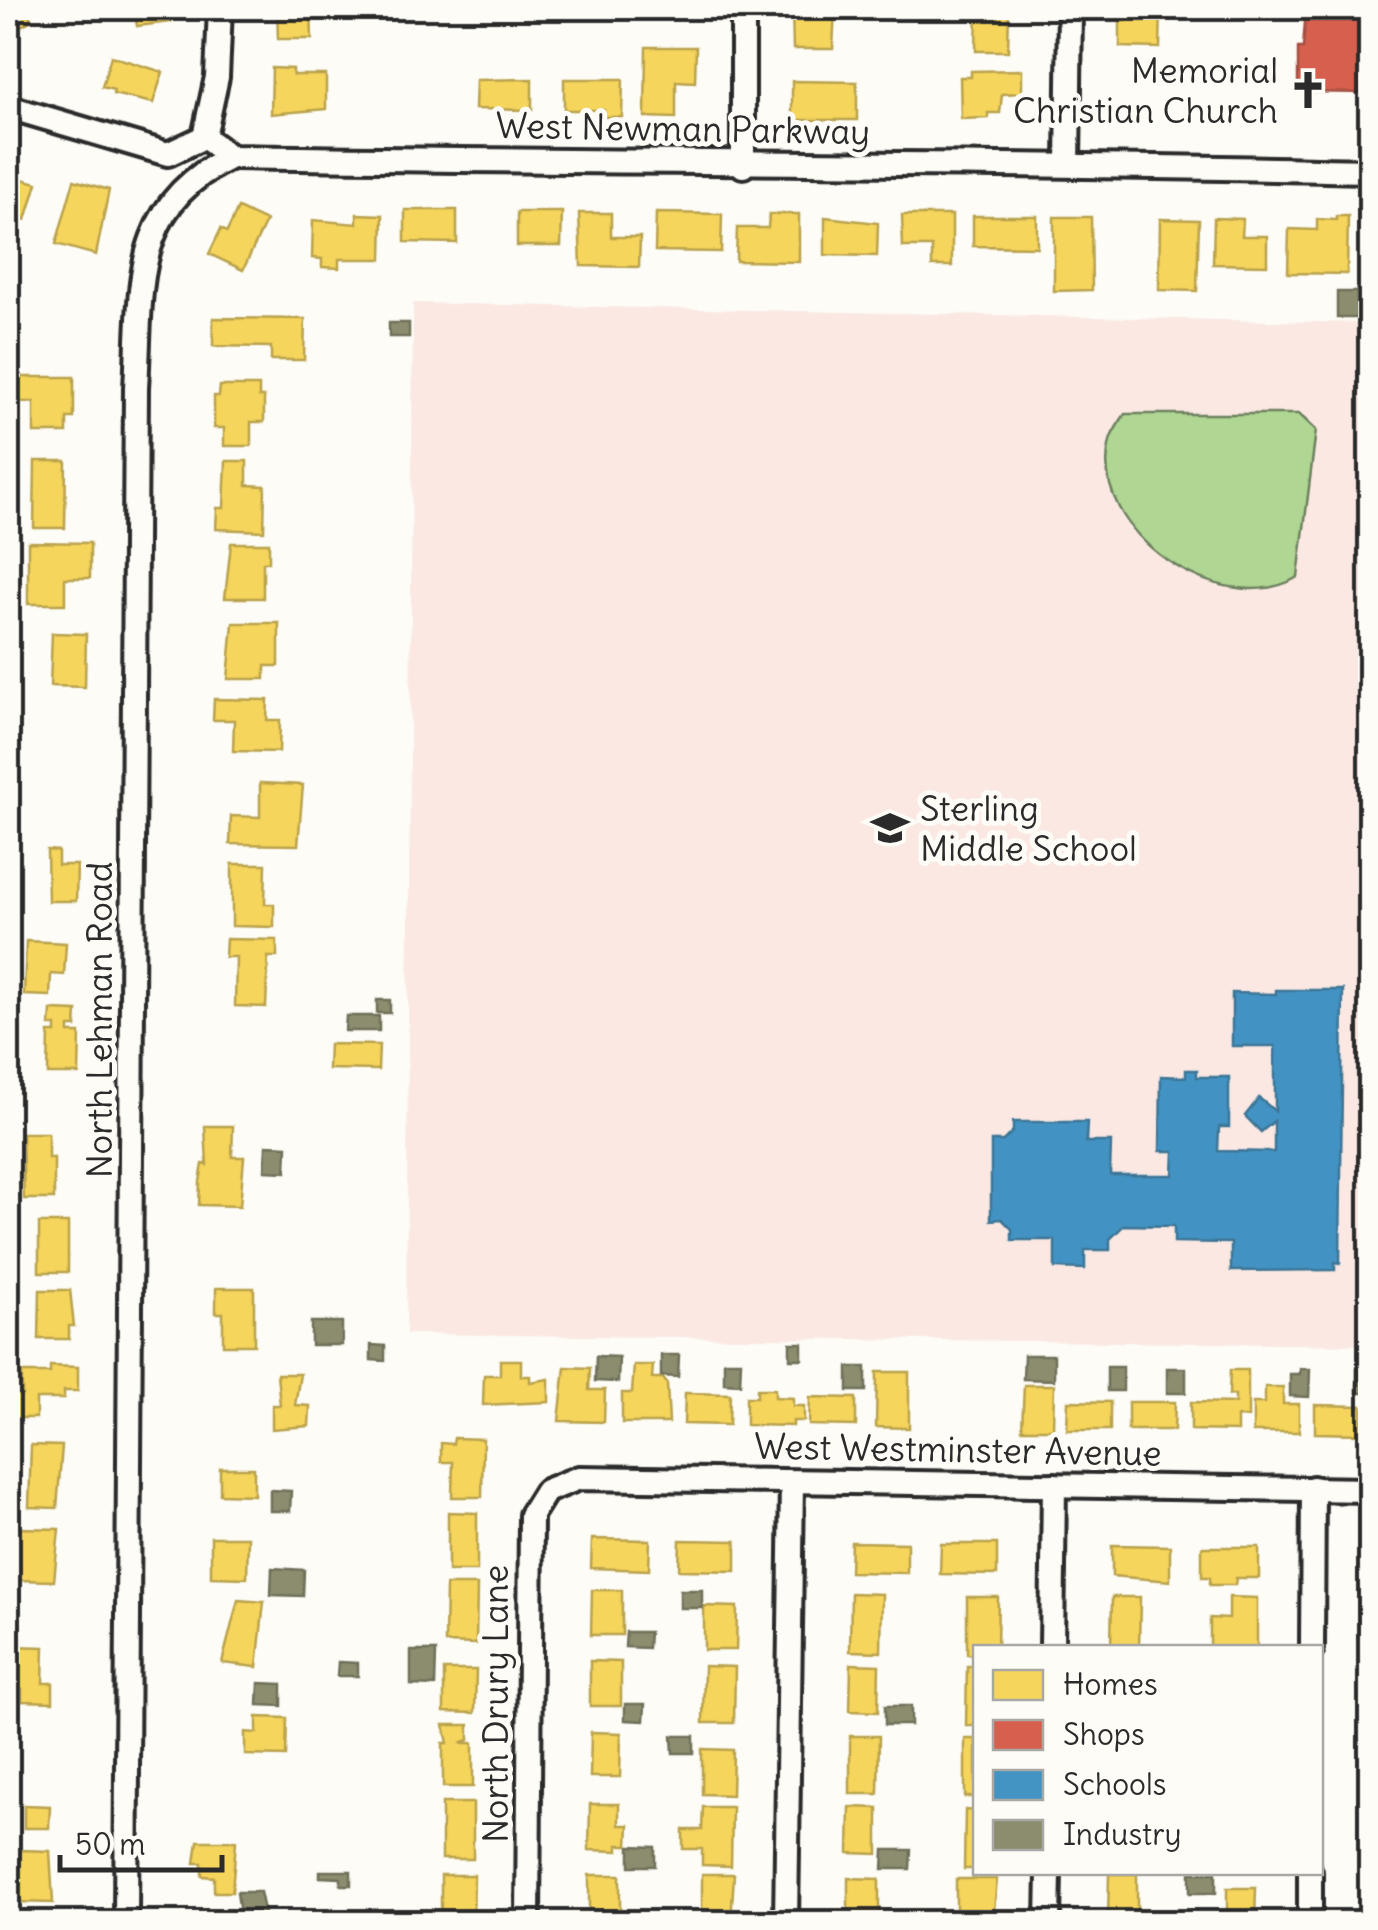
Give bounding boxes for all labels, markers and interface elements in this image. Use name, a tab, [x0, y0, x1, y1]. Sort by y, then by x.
place label: Memorial Christian Church	[1013, 48, 1278, 132]
church icon: Memorial Christian Church	[1287, 69, 1329, 111]
street label: West Newman Parkway	[495, 103, 871, 153]
place label: Sterling Middle School	[920, 786, 1137, 870]
school or university icon: Sterling Middle School	[869, 807, 911, 849]
street label: North Lehman Road	[77, 862, 121, 1178]
street label: West Westminster Avenue	[754, 1423, 1162, 1475]
street label: North Drury Lane	[473, 1565, 517, 1843]
legend	[973, 1645, 1323, 1875]
text: Homes	[1063, 1665, 1158, 1703]
text: Shops	[1063, 1715, 1145, 1753]
text: Schools	[1063, 1765, 1166, 1803]
scale bar	[60, 1810, 222, 1872]
text: Industry	[1063, 1815, 1181, 1853]
text: 50 m	[75, 1825, 145, 1863]

